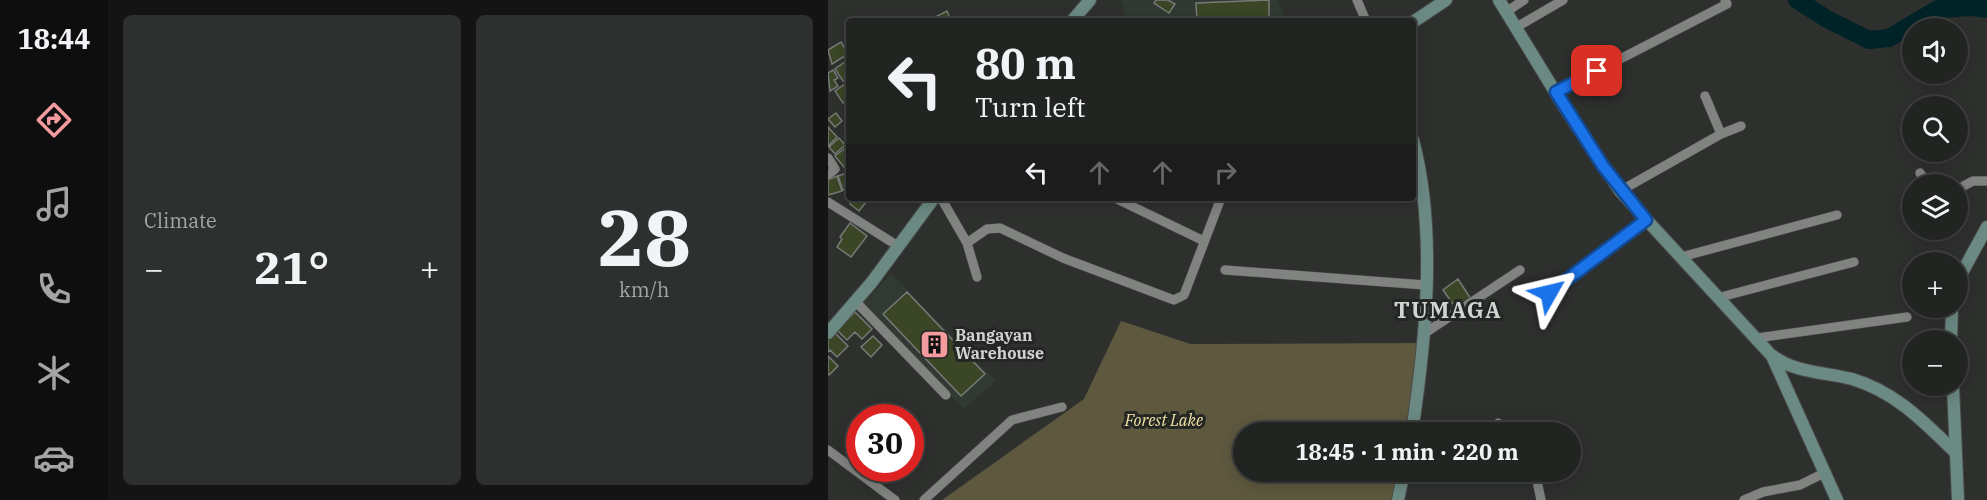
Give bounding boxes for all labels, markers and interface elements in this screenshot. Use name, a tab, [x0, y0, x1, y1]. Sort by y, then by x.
map controls	[1902, 18, 1968, 396]
button: sound	[1902, 18, 1968, 84]
text: 18:44	[18, 21, 90, 56]
text: 80 m	[975, 36, 1076, 91]
icon: left	[876, 42, 954, 120]
pin	[1571, 45, 1622, 96]
icon: arrive	[1580, 54, 1613, 87]
text: Turn left	[975, 89, 1086, 124]
button: search	[1902, 96, 1968, 162]
icon: directions	[33, 99, 75, 141]
icon: left	[1020, 156, 1053, 189]
icon: ahead	[1083, 156, 1116, 189]
icon: ahead	[1146, 156, 1179, 189]
icon: right	[1209, 156, 1242, 189]
button: layers	[1902, 174, 1968, 240]
icon: music	[33, 183, 75, 225]
text: 28	[597, 186, 691, 287]
text: Climate	[144, 207, 217, 234]
text: 21°	[254, 238, 329, 296]
text: −	[144, 247, 164, 290]
text: +	[420, 247, 440, 290]
button: +	[1902, 252, 1968, 318]
position arrow	[1517, 261, 1581, 325]
icon: phone	[33, 268, 75, 310]
text: km/h	[619, 276, 670, 303]
district label: TUMAGA	[1394, 295, 1502, 324]
place label: Bangayan Warehouse	[955, 325, 1044, 363]
building icon: Bangayan Warehouse	[918, 328, 950, 360]
button: −	[1902, 330, 1968, 396]
icon: climate	[33, 352, 75, 394]
speed limit sign: 30	[846, 404, 924, 482]
park label: Forest Lake	[1124, 410, 1203, 430]
icon: car	[33, 437, 75, 479]
text: 18:45 · 1 min · 220 m	[1295, 437, 1519, 466]

